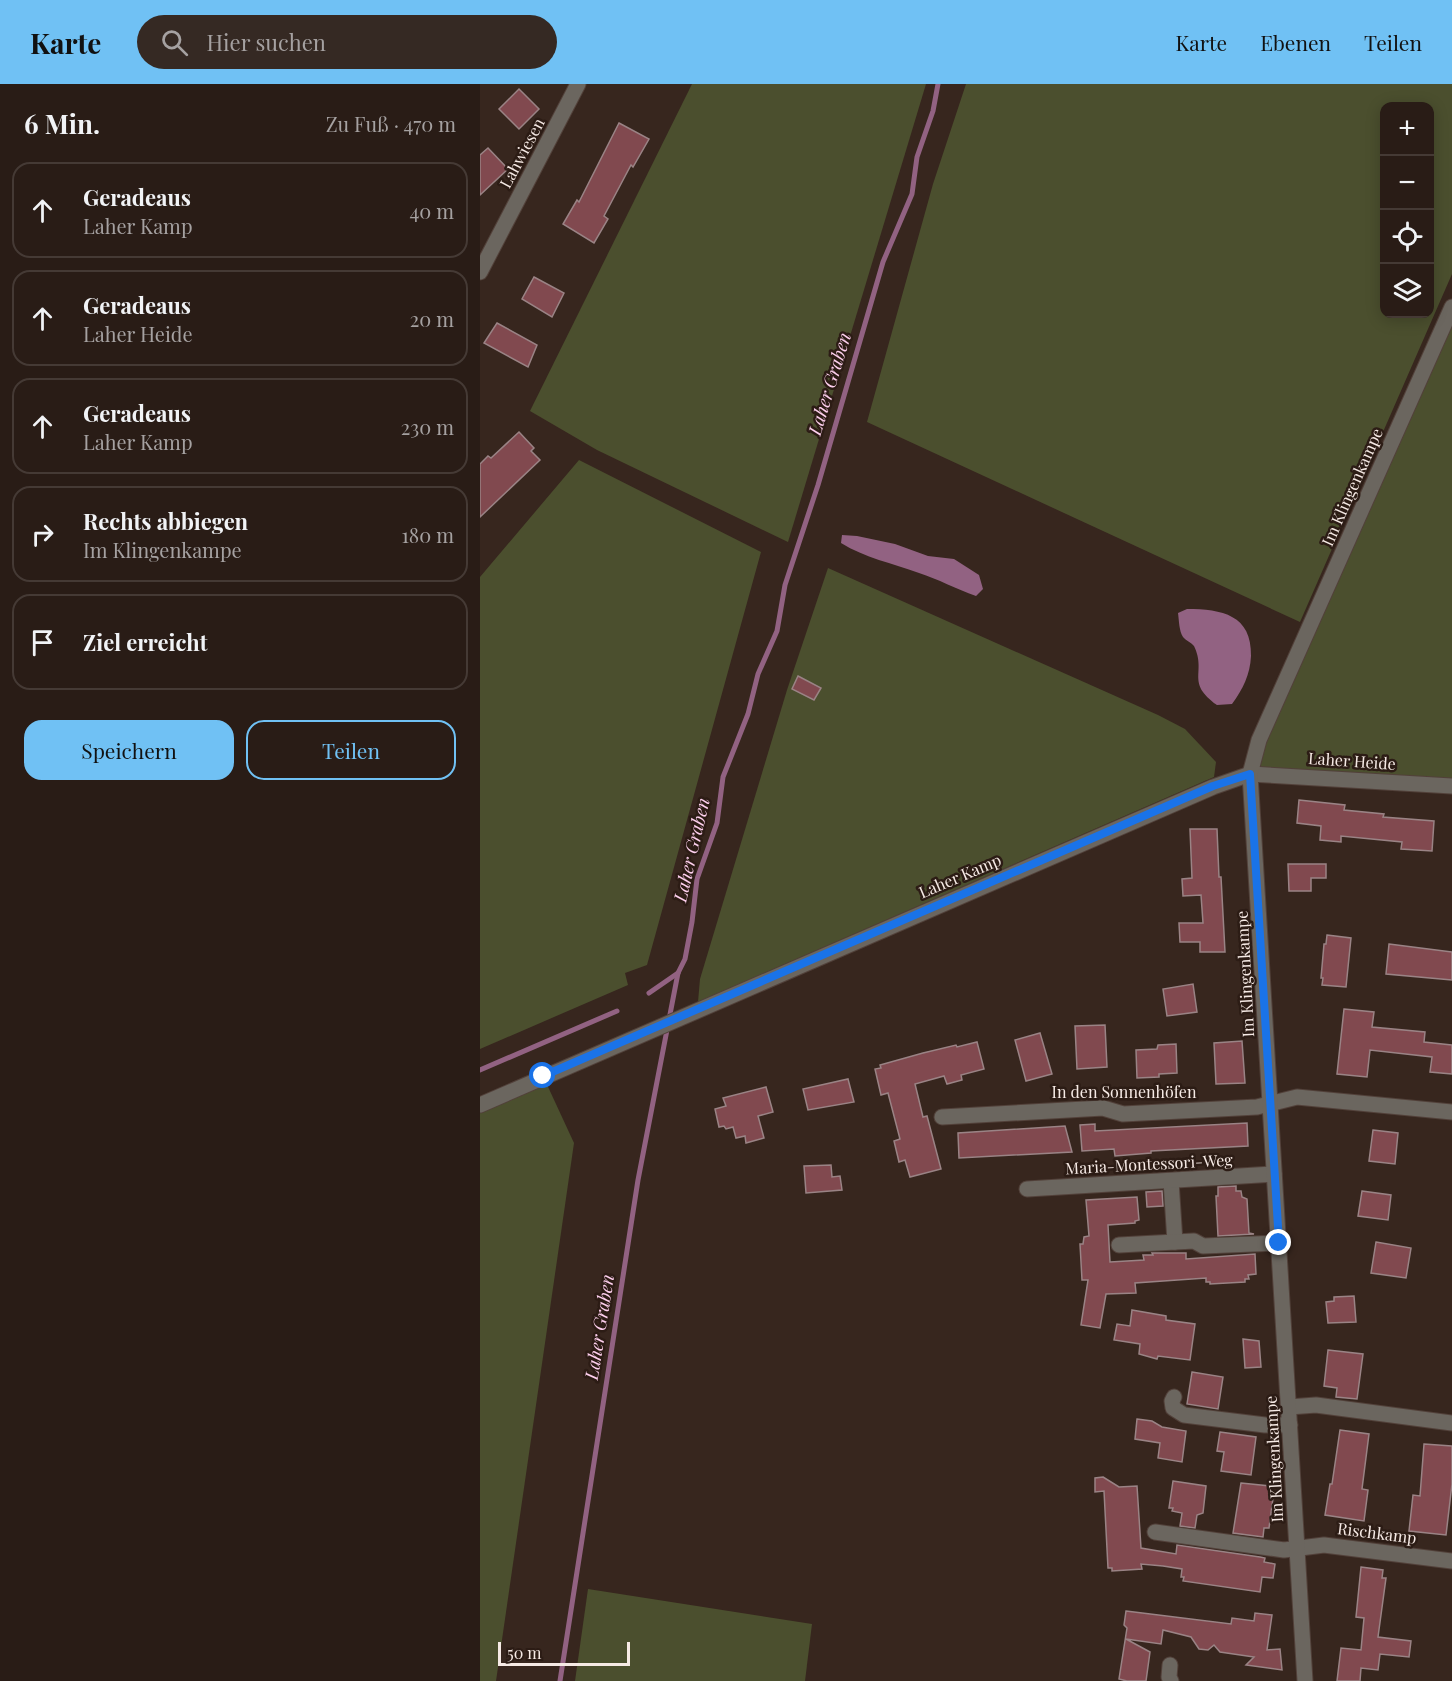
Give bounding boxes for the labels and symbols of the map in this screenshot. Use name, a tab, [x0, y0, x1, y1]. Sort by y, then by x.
street label: Lahwiesen	[494, 114, 549, 191]
water label: Laher Graben	[802, 329, 856, 439]
street label: Im Klingenkampe	[1316, 425, 1387, 549]
street label: Laher Heide	[1308, 747, 1396, 774]
water label: Laher Graben	[667, 795, 715, 905]
street label: Laher Kamp	[915, 849, 1004, 902]
street label: Im Klingenkampe	[1231, 910, 1258, 1038]
route start	[529, 1062, 555, 1088]
street label: In den Sonnenhöfen	[1052, 1081, 1197, 1102]
street label: Maria-Montessori-Weg	[1065, 1149, 1234, 1178]
route end	[1265, 1229, 1291, 1255]
water label: Laher Graben	[579, 1273, 619, 1382]
street label: Im Klingenkampe	[1260, 1395, 1287, 1523]
street label: Rischkamp	[1336, 1517, 1418, 1548]
scale bar	[498, 1639, 630, 1666]

